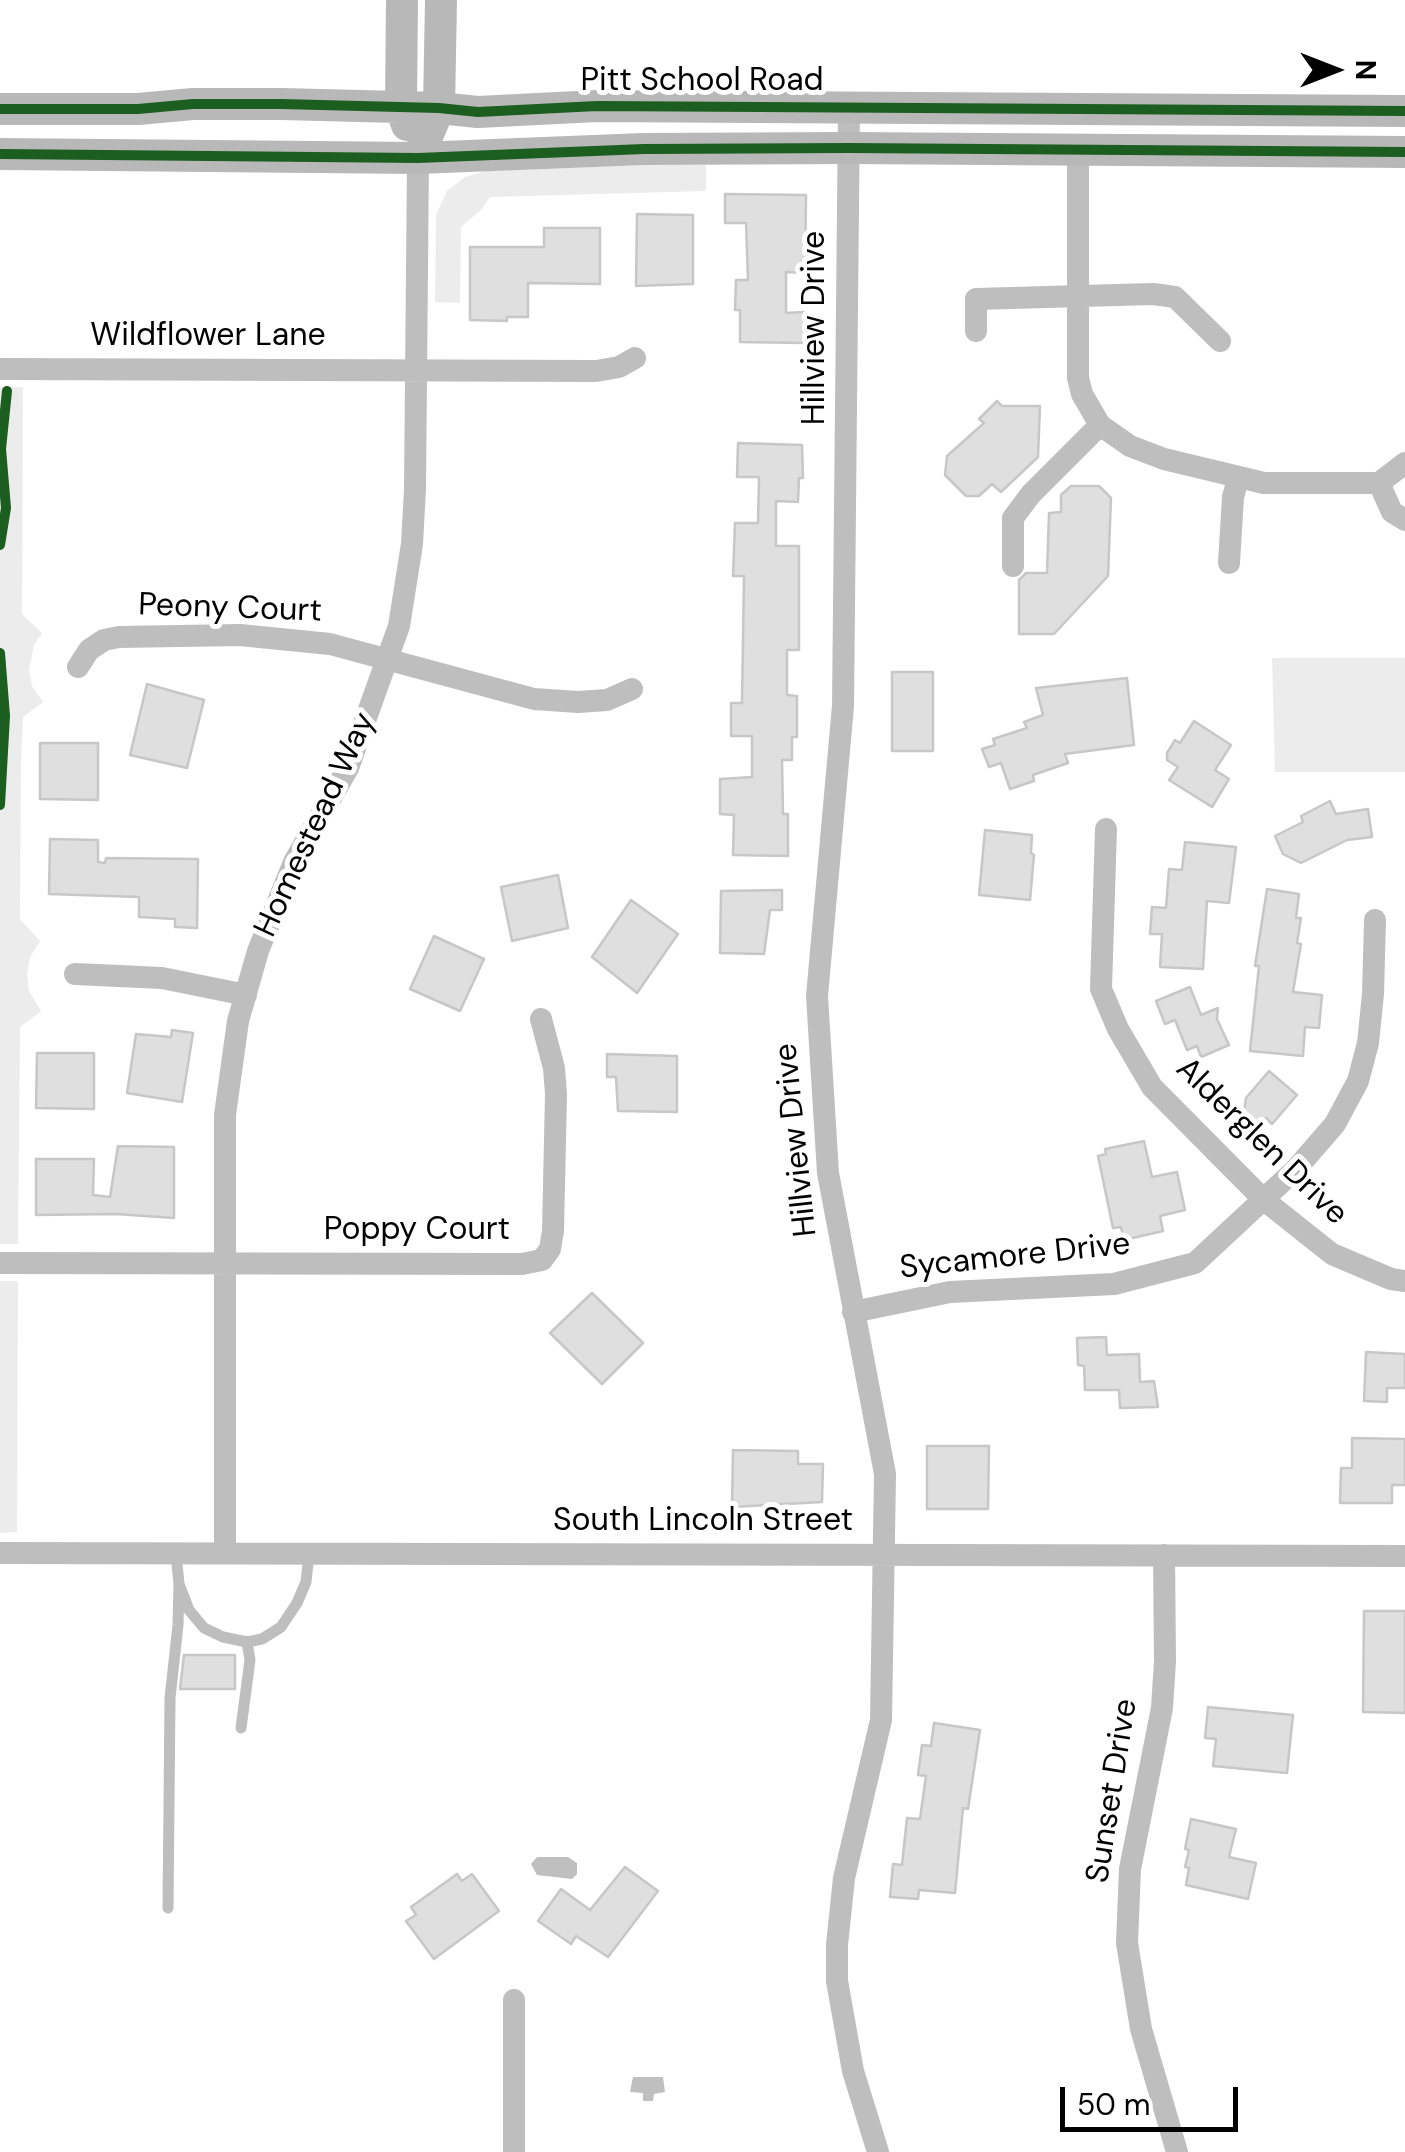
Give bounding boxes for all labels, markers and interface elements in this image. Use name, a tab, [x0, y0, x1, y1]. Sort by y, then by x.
north arrow	[1285, 20, 1385, 120]
text: N	[1347, 60, 1384, 80]
street label: Pitt School Road	[580, 63, 824, 101]
street label: Hillview Drive	[797, 231, 835, 425]
street label: Wildflower Lane	[90, 318, 326, 356]
street label: Peony Court	[138, 587, 322, 631]
street label: Homestead Way	[247, 707, 385, 943]
street label: Hillview Drive	[768, 1041, 826, 1239]
street label: Alderglen Drive	[1167, 1050, 1355, 1234]
street label: Poppy Court	[324, 1212, 510, 1250]
street label: Sycamore Drive	[898, 1226, 1132, 1288]
street label: South Lincoln Street	[553, 1503, 853, 1541]
street label: Sunset Drive	[1080, 1696, 1146, 1886]
scale bar	[1065, 2067, 1242, 2129]
text: 50 m	[1077, 2085, 1151, 2124]

